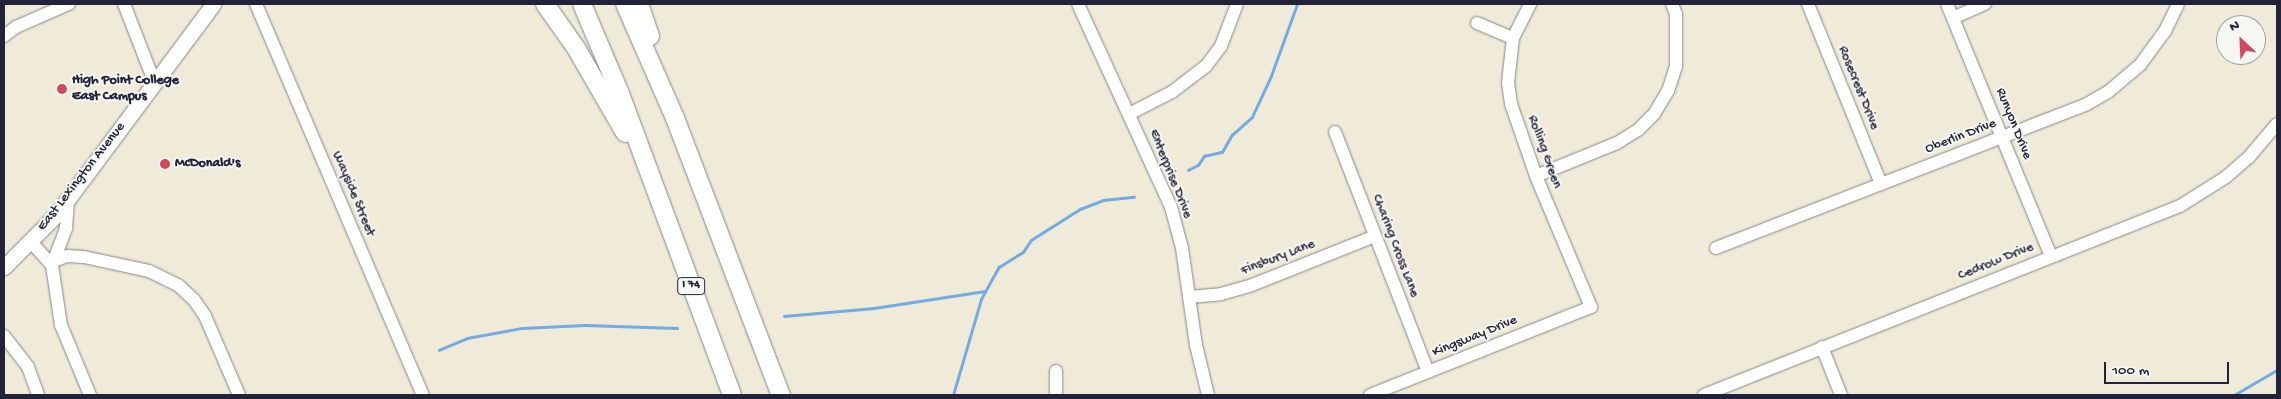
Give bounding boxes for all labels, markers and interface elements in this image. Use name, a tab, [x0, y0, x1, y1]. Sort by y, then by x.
north arrow	[2216, 15, 2266, 65]
text: N	[2227, 17, 2243, 36]
street label: Rosecrest Drive	[1834, 44, 1882, 132]
place label: High Point College East Campus	[72, 73, 179, 105]
marker: High Point College East Campus	[56, 83, 68, 95]
street label: Runyon Drive	[1991, 86, 2035, 162]
street label: Rolling Green	[1523, 113, 1565, 191]
street label: Oberlin Drive	[1923, 116, 1999, 158]
street label: East Lexington Avenue	[34, 119, 130, 235]
street label: Enterprise Drive	[1145, 127, 1195, 221]
street label: Wayside Street	[328, 149, 378, 239]
place label: McDonald's	[175, 156, 240, 172]
marker: McDonald's	[159, 158, 171, 170]
street label: Charing Cross Lane	[1368, 192, 1422, 300]
street label: Finsbury Lane	[1239, 236, 1317, 280]
street label: Cedrow Drive	[1956, 239, 2036, 285]
road number: I 74	[676, 276, 706, 296]
street label: Kingsway Drive	[1430, 312, 1520, 362]
scale bar	[2106, 352, 2231, 384]
text: 100 m	[2112, 362, 2149, 380]

